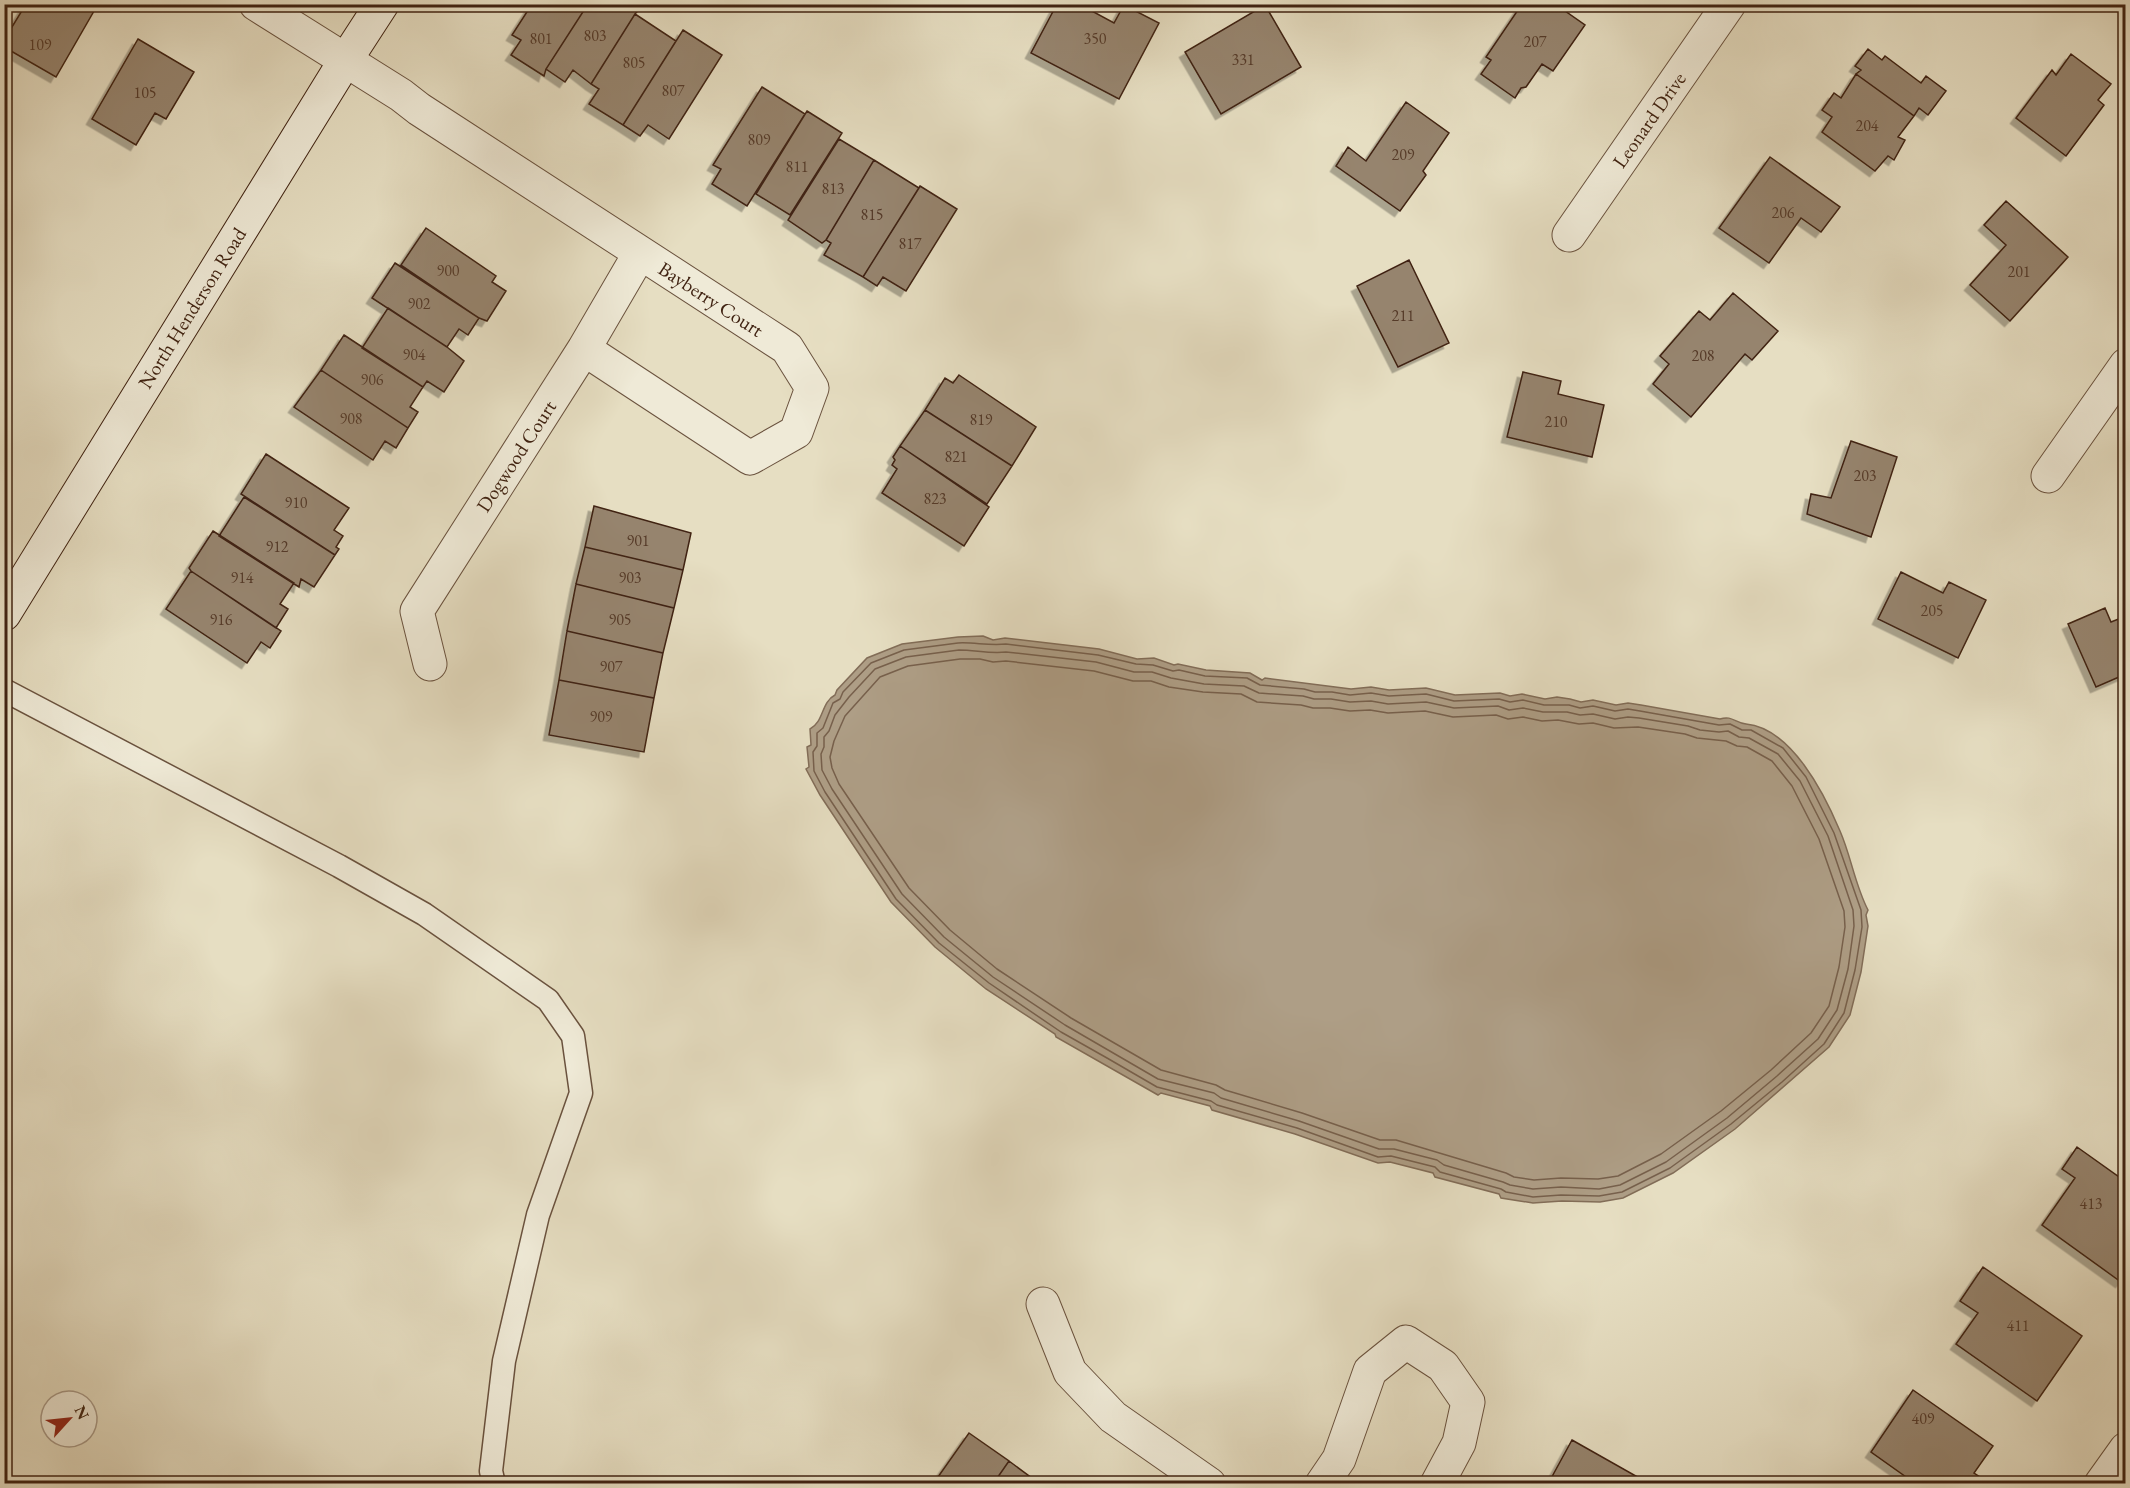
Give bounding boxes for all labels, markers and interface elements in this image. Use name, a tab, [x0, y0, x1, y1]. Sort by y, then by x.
house number: 803	[583, 25, 607, 46]
house number: 801	[529, 28, 553, 49]
house number: 350	[1083, 28, 1107, 49]
house number: 207	[1523, 31, 1547, 52]
house number: 109	[28, 34, 52, 55]
house number: 331	[1231, 49, 1255, 70]
house number: 805	[622, 52, 646, 73]
street label: Leonard Drive	[1606, 67, 1692, 173]
house number: 807	[661, 80, 685, 101]
house number: 105	[133, 82, 157, 103]
house number: 204	[1855, 115, 1879, 136]
house number: 809	[747, 129, 771, 150]
house number: 209	[1391, 144, 1415, 165]
house number: 811	[785, 156, 809, 177]
house number: 813	[821, 178, 845, 199]
house number: 206	[1771, 202, 1795, 223]
house number: 815	[860, 204, 884, 225]
street label: North Henderson Road	[132, 222, 252, 393]
house number: 817	[898, 233, 922, 254]
street label: Bayberry Court	[654, 255, 769, 343]
house number: 900	[436, 260, 460, 281]
house number: 201	[2007, 261, 2031, 282]
house number: 902	[407, 293, 431, 314]
house number: 211	[1391, 305, 1415, 326]
house number: 904	[402, 344, 426, 365]
house number: 208	[1691, 345, 1715, 366]
house number: 906	[360, 369, 384, 390]
street label: Dogwood Court	[470, 394, 562, 517]
house number: 908	[339, 408, 363, 429]
house number: 819	[969, 409, 993, 430]
house number: 210	[1544, 411, 1568, 432]
house number: 821	[944, 446, 968, 467]
house number: 203	[1853, 465, 1877, 486]
house number: 823	[923, 488, 947, 509]
house number: 910	[284, 492, 308, 513]
house number: 901	[626, 530, 650, 551]
house number: 912	[265, 536, 289, 557]
house number: 914	[230, 567, 254, 588]
house number: 903	[618, 567, 642, 588]
house number: 205	[1920, 600, 1944, 621]
house number: 916	[209, 609, 233, 630]
house number: 905	[608, 609, 632, 630]
house number: 907	[599, 656, 623, 677]
house number: 909	[589, 706, 613, 727]
house number: 413	[2079, 1193, 2103, 1214]
house number: 411	[2006, 1315, 2030, 1336]
north arrow	[39, 1389, 99, 1449]
text: N	[70, 1402, 94, 1423]
house number: 409	[1911, 1408, 1935, 1429]

